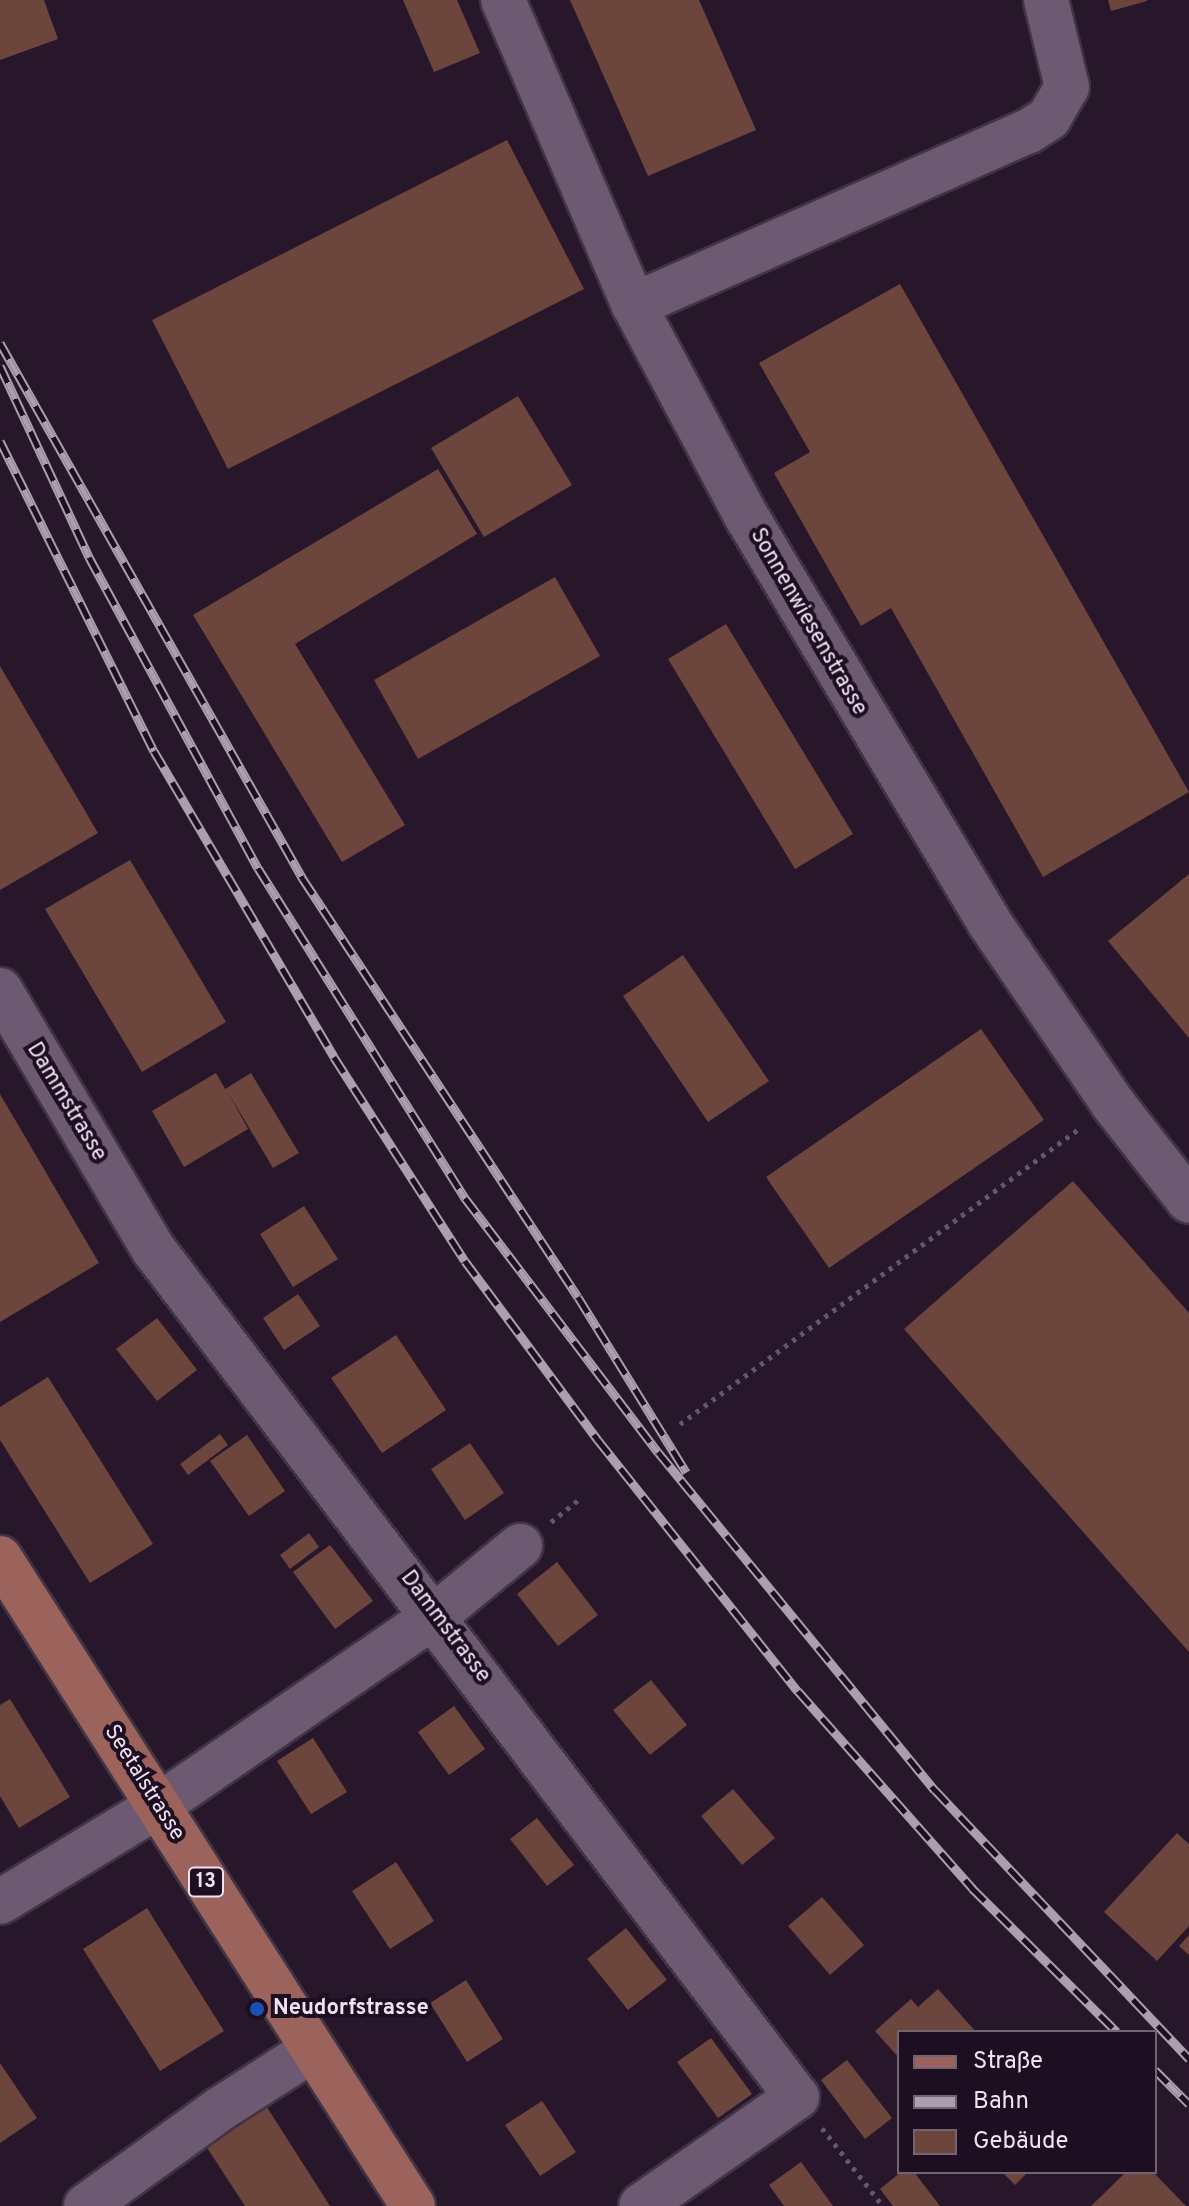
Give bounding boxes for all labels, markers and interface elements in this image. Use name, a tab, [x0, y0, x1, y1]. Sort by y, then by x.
street label: Sonnenwiesenstrasse	[744, 524, 872, 720]
street label: Dammstrasse	[20, 1038, 112, 1166]
street label: Dammstrasse	[394, 1566, 496, 1688]
street label: Seetalstrasse	[98, 1720, 190, 1846]
road number: 13	[188, 1866, 224, 1898]
place label: Neudorfstrasse	[273, 1996, 429, 2022]
marker: Neudorfstrasse	[248, 2000, 266, 2018]
legend	[897, 2030, 1157, 2174]
text: Straße	[973, 2047, 1043, 2077]
text: Bahn	[973, 2087, 1029, 2117]
text: Gebäude	[973, 2127, 1068, 2157]

